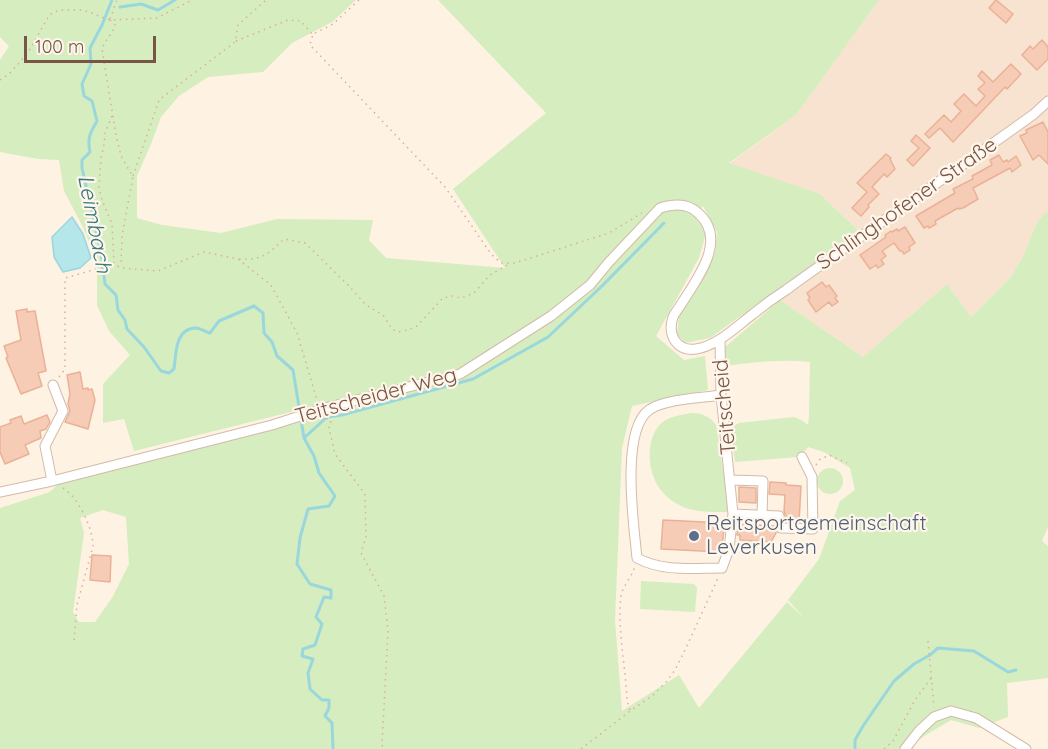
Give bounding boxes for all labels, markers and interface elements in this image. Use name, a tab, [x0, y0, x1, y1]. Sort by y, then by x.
scale bar	[27, 24, 159, 62]
text: 100 m	[35, 35, 84, 58]
street label: Schlinghofener Straße	[812, 132, 1002, 276]
water label: Leimbach	[72, 173, 116, 275]
street label: Teitscheid	[708, 358, 742, 456]
street label: Teitscheider Weg	[292, 362, 460, 430]
place label: Reitsportgemeinschaft Leverkusen	[706, 511, 927, 561]
marker: Reitsportgemeinschaft Leverkusen	[687, 529, 701, 543]

